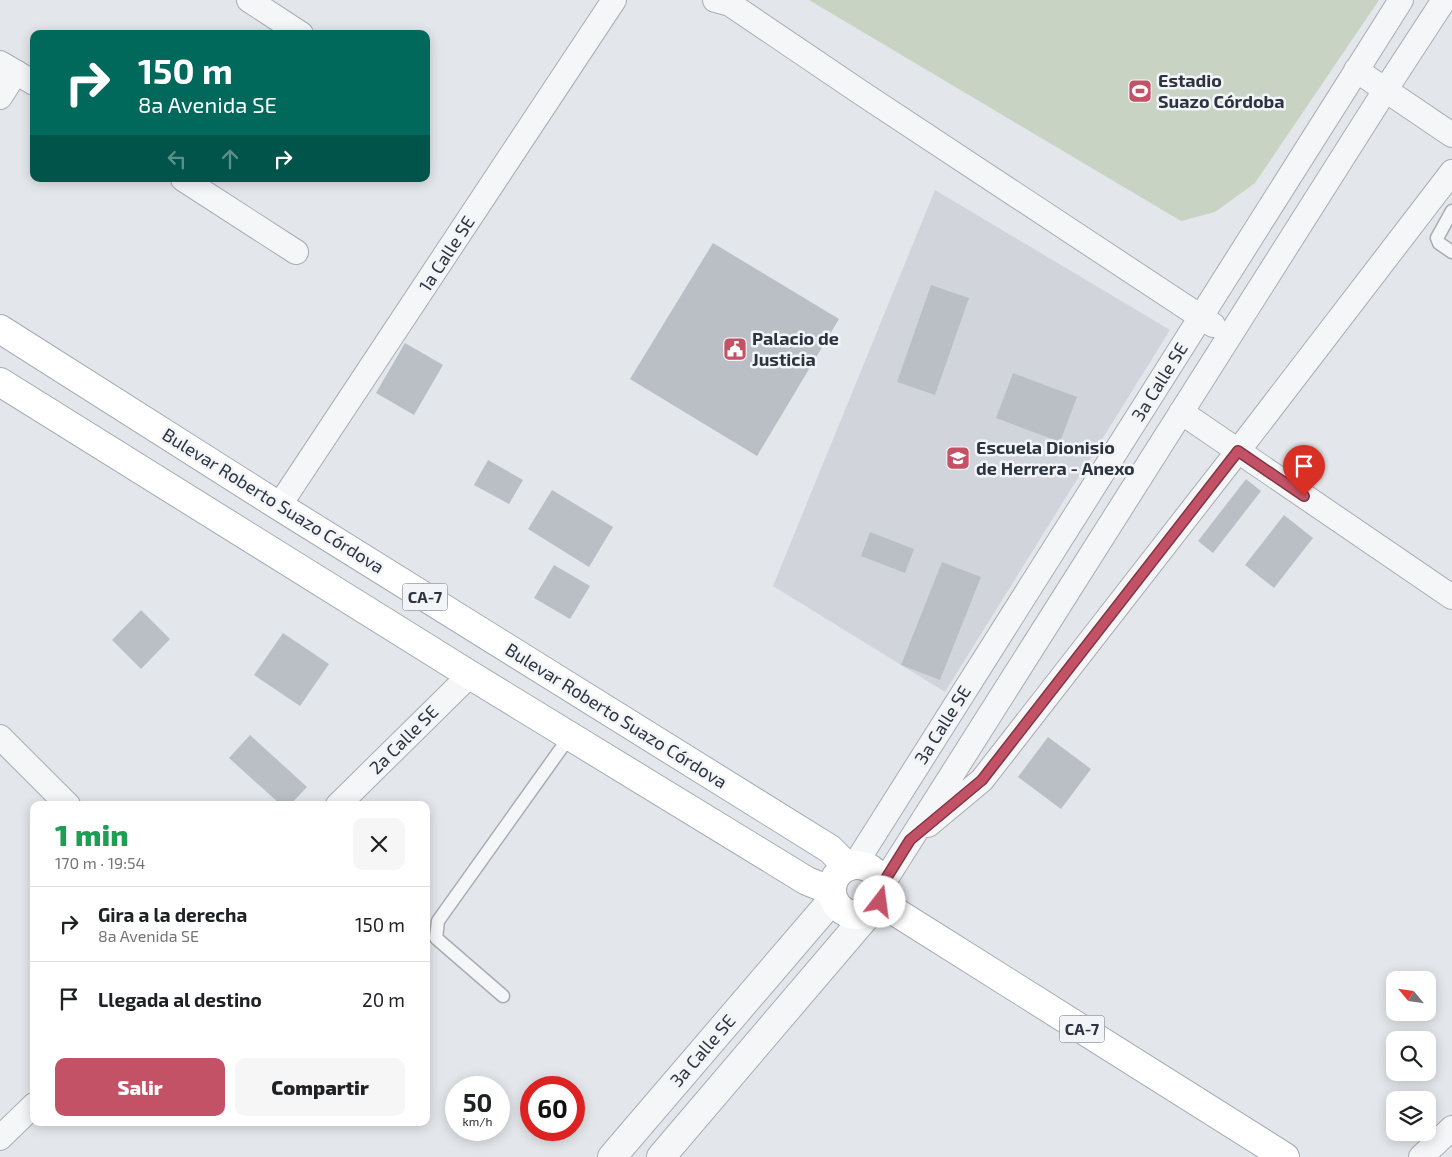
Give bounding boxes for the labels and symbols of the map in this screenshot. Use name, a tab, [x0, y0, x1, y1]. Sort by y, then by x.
place label: Estadio Suazo Córdoba	[1158, 69, 1285, 112]
sports icon: Estadio Suazo Córdoba	[1127, 78, 1153, 104]
street label: 1a Calle SE	[414, 211, 479, 295]
place label: Palacio de Justicia	[752, 327, 839, 370]
public building icon: Palacio de Justicia	[722, 336, 748, 362]
street label: 3a Calle SE	[1126, 338, 1192, 425]
street label: Bulevar Roberto Suazo Córdova	[159, 423, 388, 578]
place label: Escuela Dionisio de Herrera - Anexo	[976, 436, 1135, 479]
school or university icon: Escuela Dionisio de Herrera - Anexo	[945, 445, 971, 471]
pin	[1283, 445, 1325, 496]
road number: CA-7	[402, 584, 448, 610]
street label: Bulevar Roberto Suazo Córdova	[502, 638, 731, 793]
street label: 3a Calle SE	[909, 681, 975, 768]
street label: 2a Calle SE	[364, 700, 442, 778]
position arrow	[853, 875, 905, 927]
north arrow	[1386, 971, 1436, 1021]
street label: 3a Calle SE	[665, 1010, 740, 1091]
road number: CA-7	[1060, 1016, 1104, 1042]
speed limit sign: 60	[520, 1076, 585, 1141]

